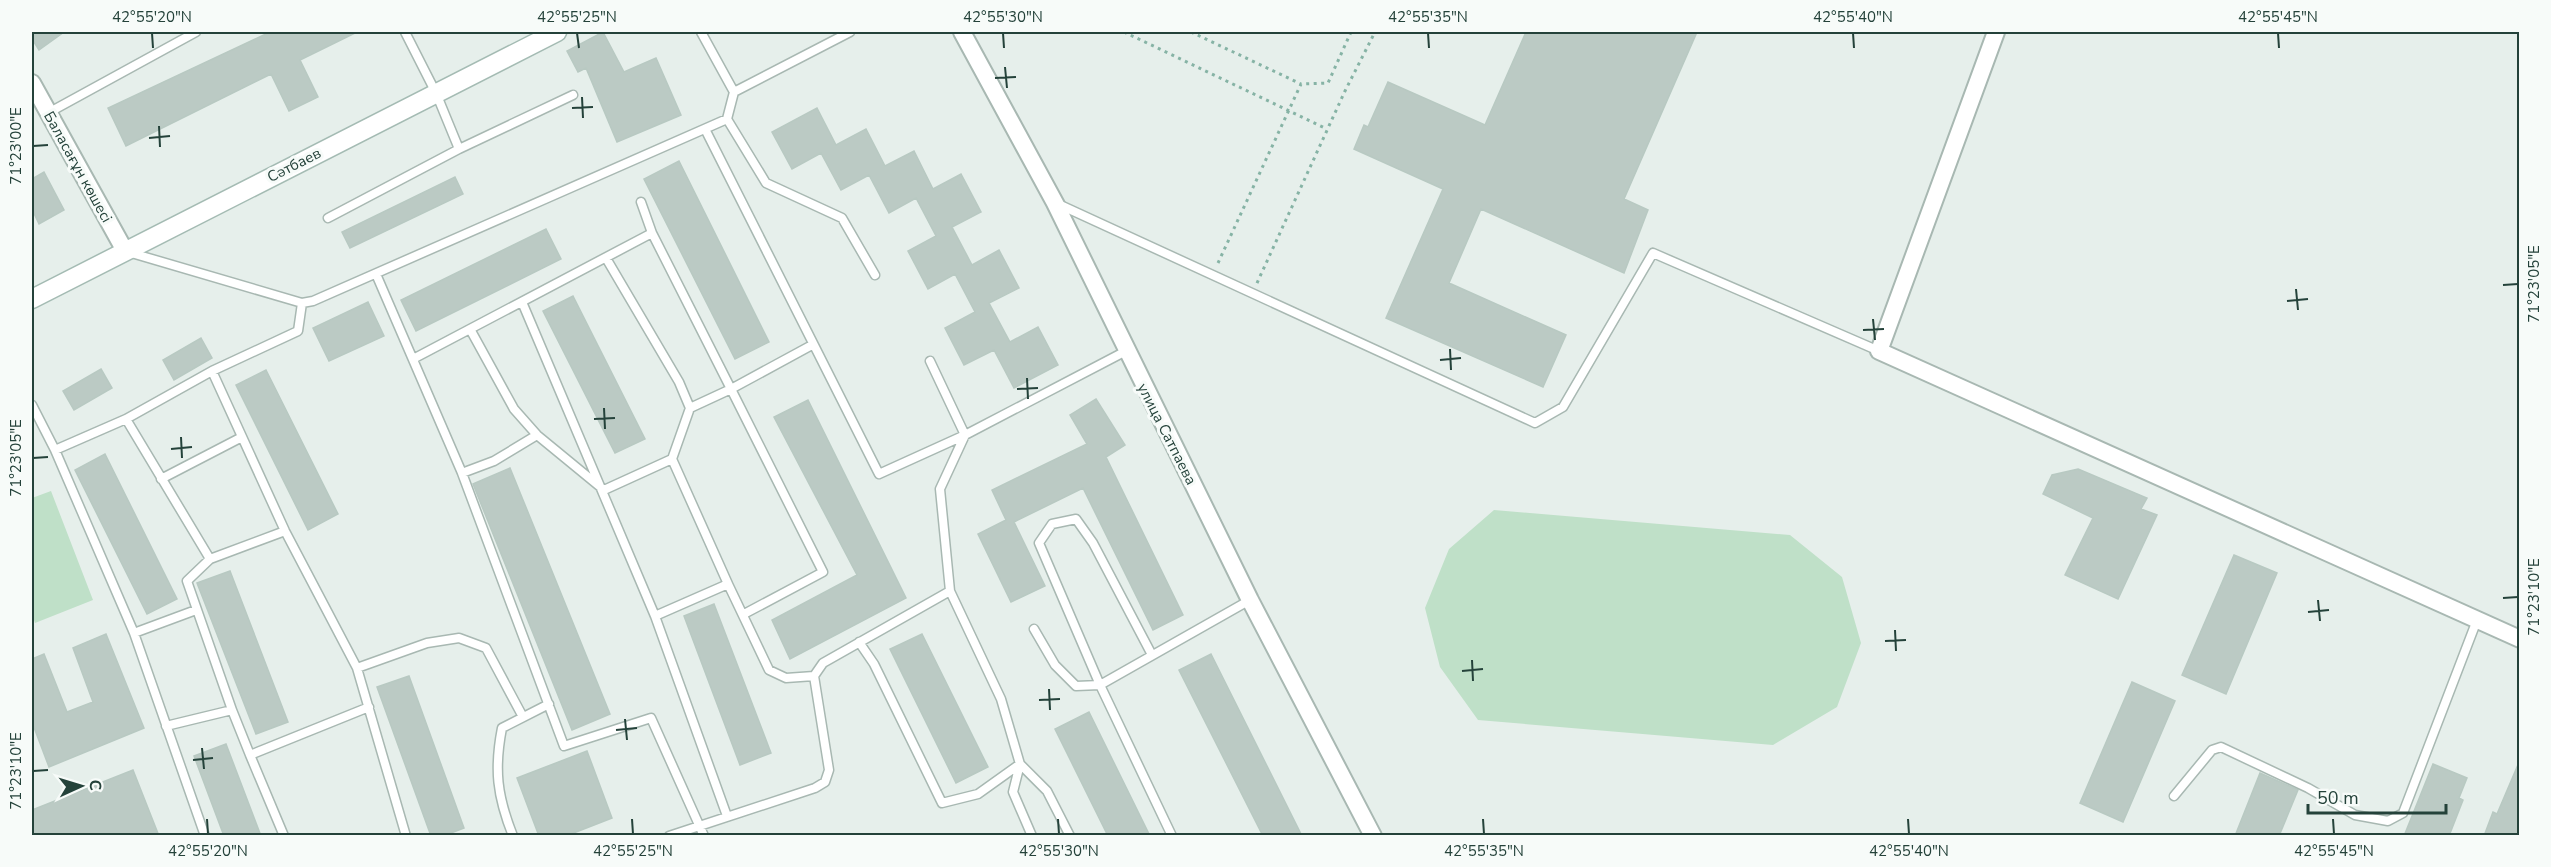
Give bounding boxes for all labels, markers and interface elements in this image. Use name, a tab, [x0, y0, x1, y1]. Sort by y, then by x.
text: 42°55'20"N	[112, 7, 192, 27]
text: 42°55'25"N	[537, 7, 617, 27]
text: 42°55'30"N	[963, 7, 1043, 27]
text: 42°55'35"N	[1388, 7, 1468, 27]
text: 42°55'40"N	[1813, 7, 1893, 27]
text: 42°55'45"N	[2238, 7, 2318, 27]
text: 71°23'00"E	[6, 107, 26, 185]
street label: Баласағұн көшесі	[39, 108, 117, 226]
street label: Сәтбаев	[264, 143, 324, 187]
text: 71°23'05"E	[2524, 245, 2544, 323]
street label: улица Сатпаева	[1133, 380, 1201, 488]
text: 71°23'05"E	[6, 419, 26, 497]
text: 71°23'10"E	[2524, 558, 2544, 636]
text: 71°23'10"E	[6, 732, 26, 810]
north arrow	[51, 756, 111, 816]
scale bar	[2308, 777, 2446, 815]
text: С	[84, 779, 106, 791]
text: 50 m	[2317, 786, 2359, 810]
text: 42°55'20"N	[168, 841, 248, 861]
text: 42°55'25"N	[593, 841, 673, 861]
text: 42°55'30"N	[1019, 841, 1099, 861]
text: 42°55'35"N	[1444, 841, 1524, 861]
text: 42°55'40"N	[1869, 841, 1949, 861]
text: 42°55'45"N	[2294, 841, 2374, 861]

